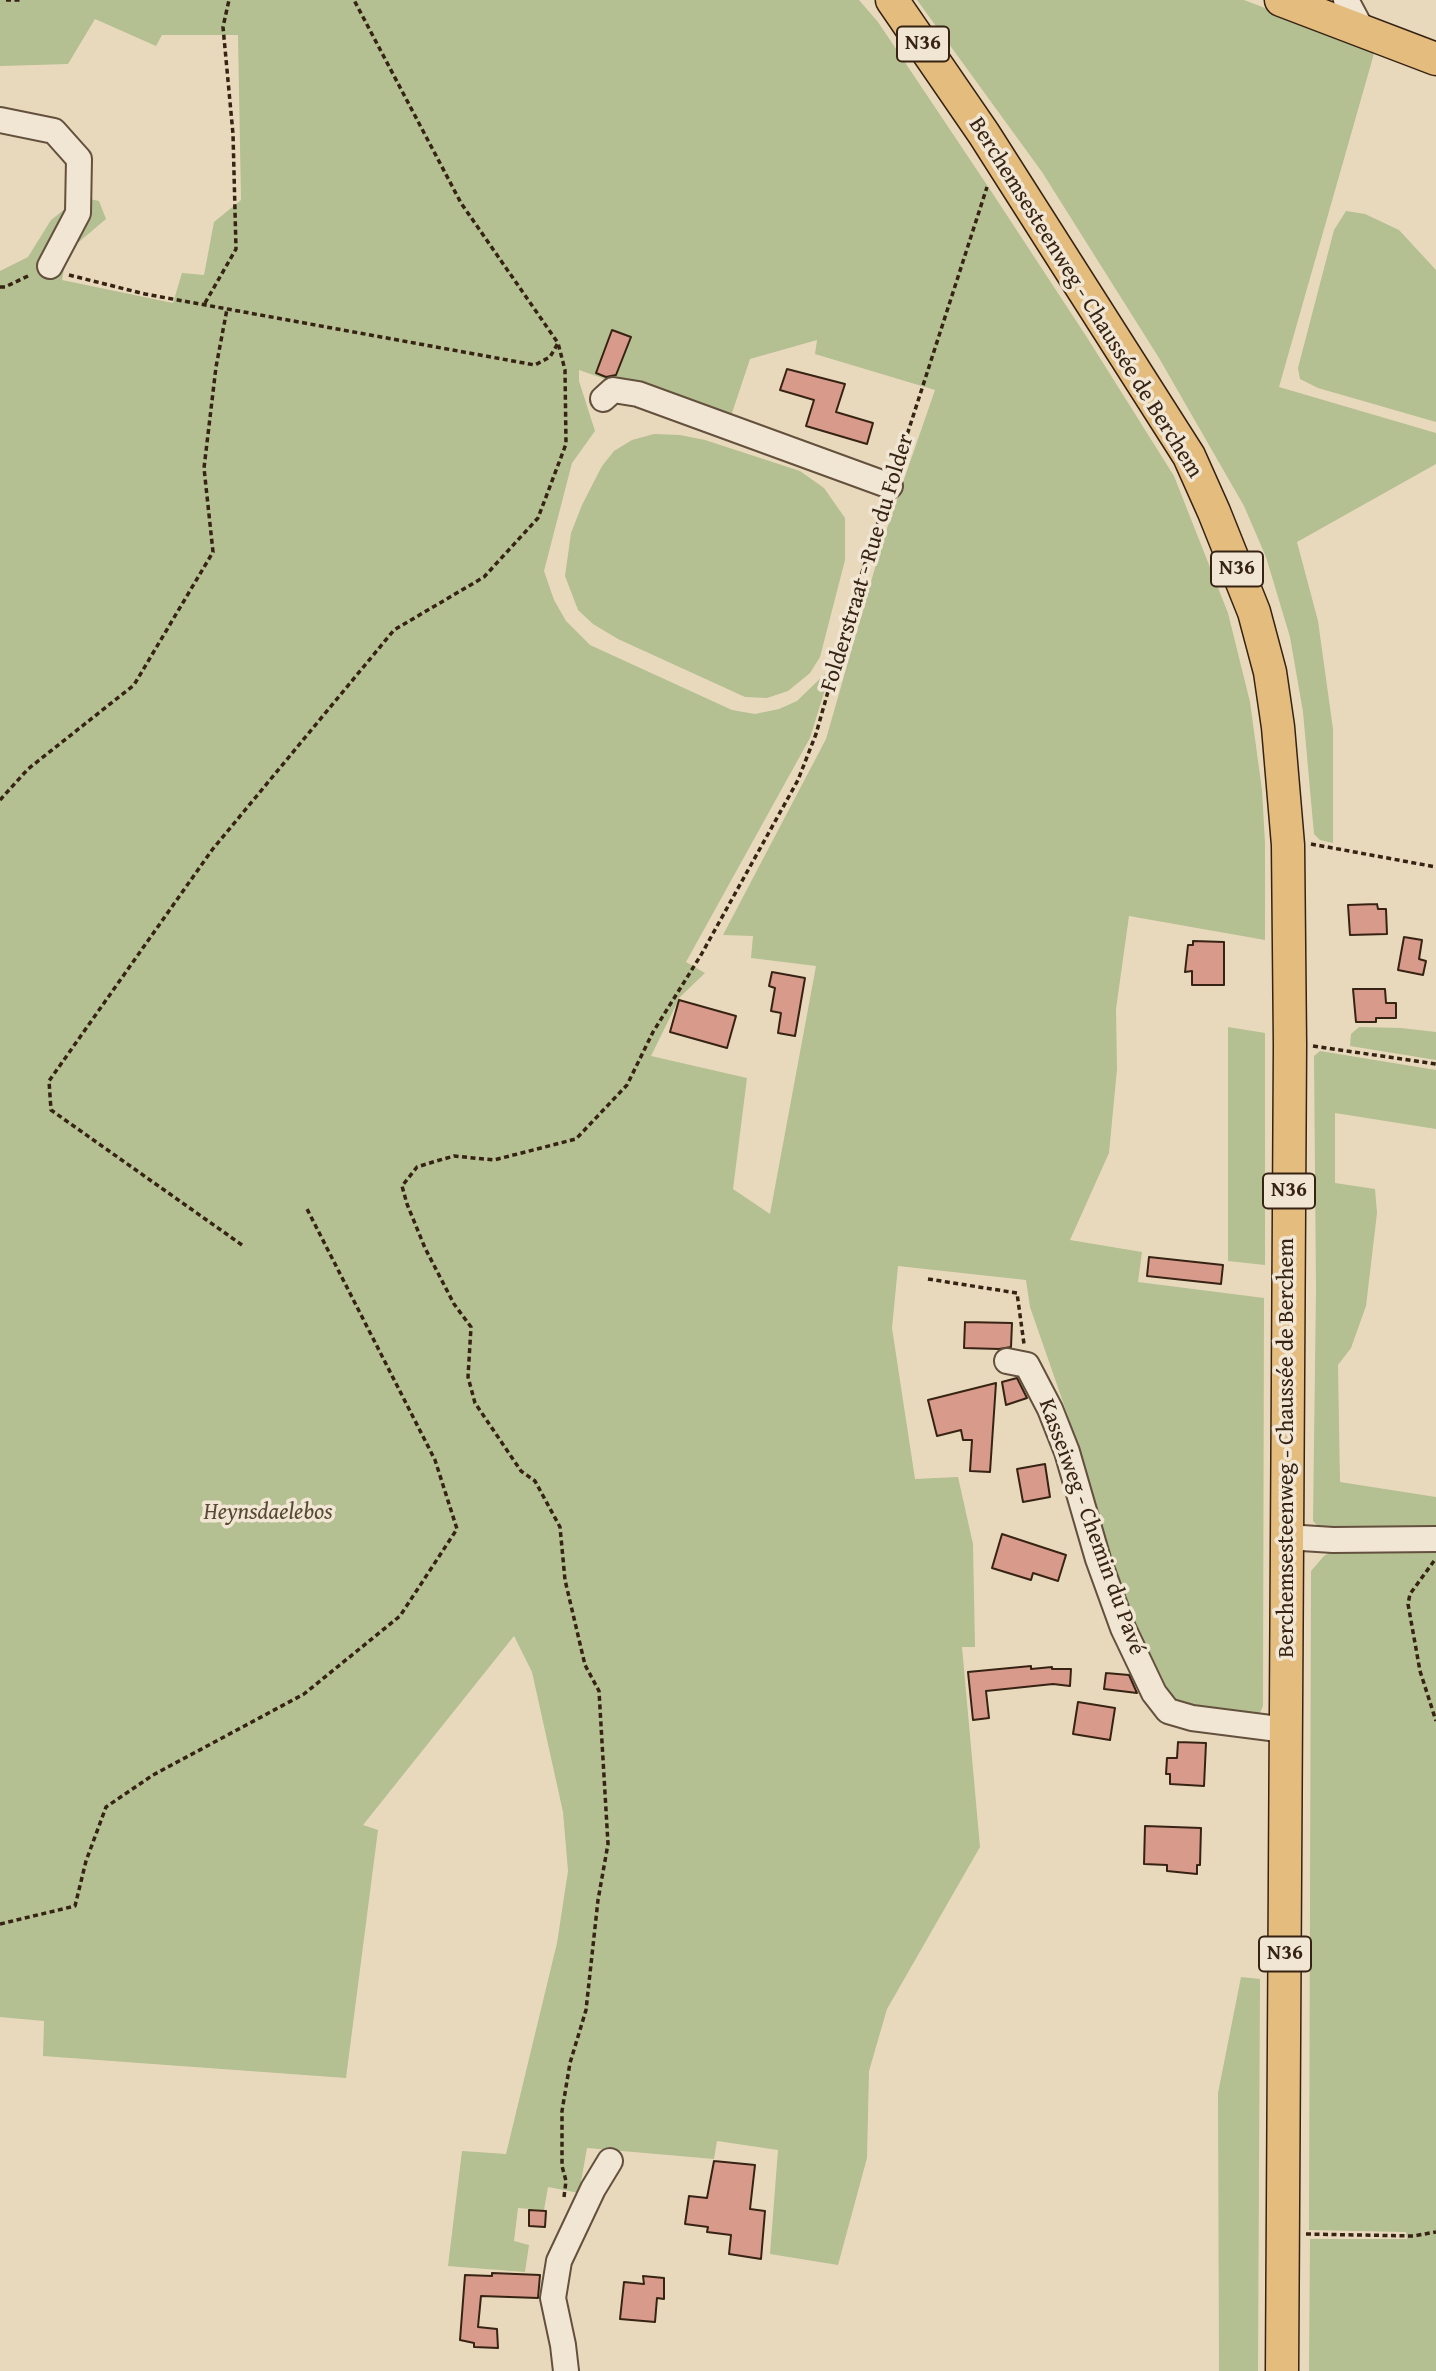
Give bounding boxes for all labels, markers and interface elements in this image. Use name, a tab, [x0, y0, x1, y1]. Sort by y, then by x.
road number: N36	[897, 26, 949, 61]
street label: Berchemsesteenweg - Chaussée de Berchem	[962, 113, 1208, 483]
street label: Folderstraat - Rue du Folder	[816, 431, 920, 695]
road number: N36	[1211, 552, 1263, 586]
road number: N36	[1263, 1174, 1315, 1208]
street label: Berchemsesteenweg - Chaussée de Berchem	[1273, 1238, 1301, 1658]
street label: Kasseiweg - Chemin du Pavé	[1032, 1395, 1150, 1659]
park label: Heynsdaelebos	[204, 1499, 332, 1527]
road number: N36	[1259, 1937, 1311, 1972]

